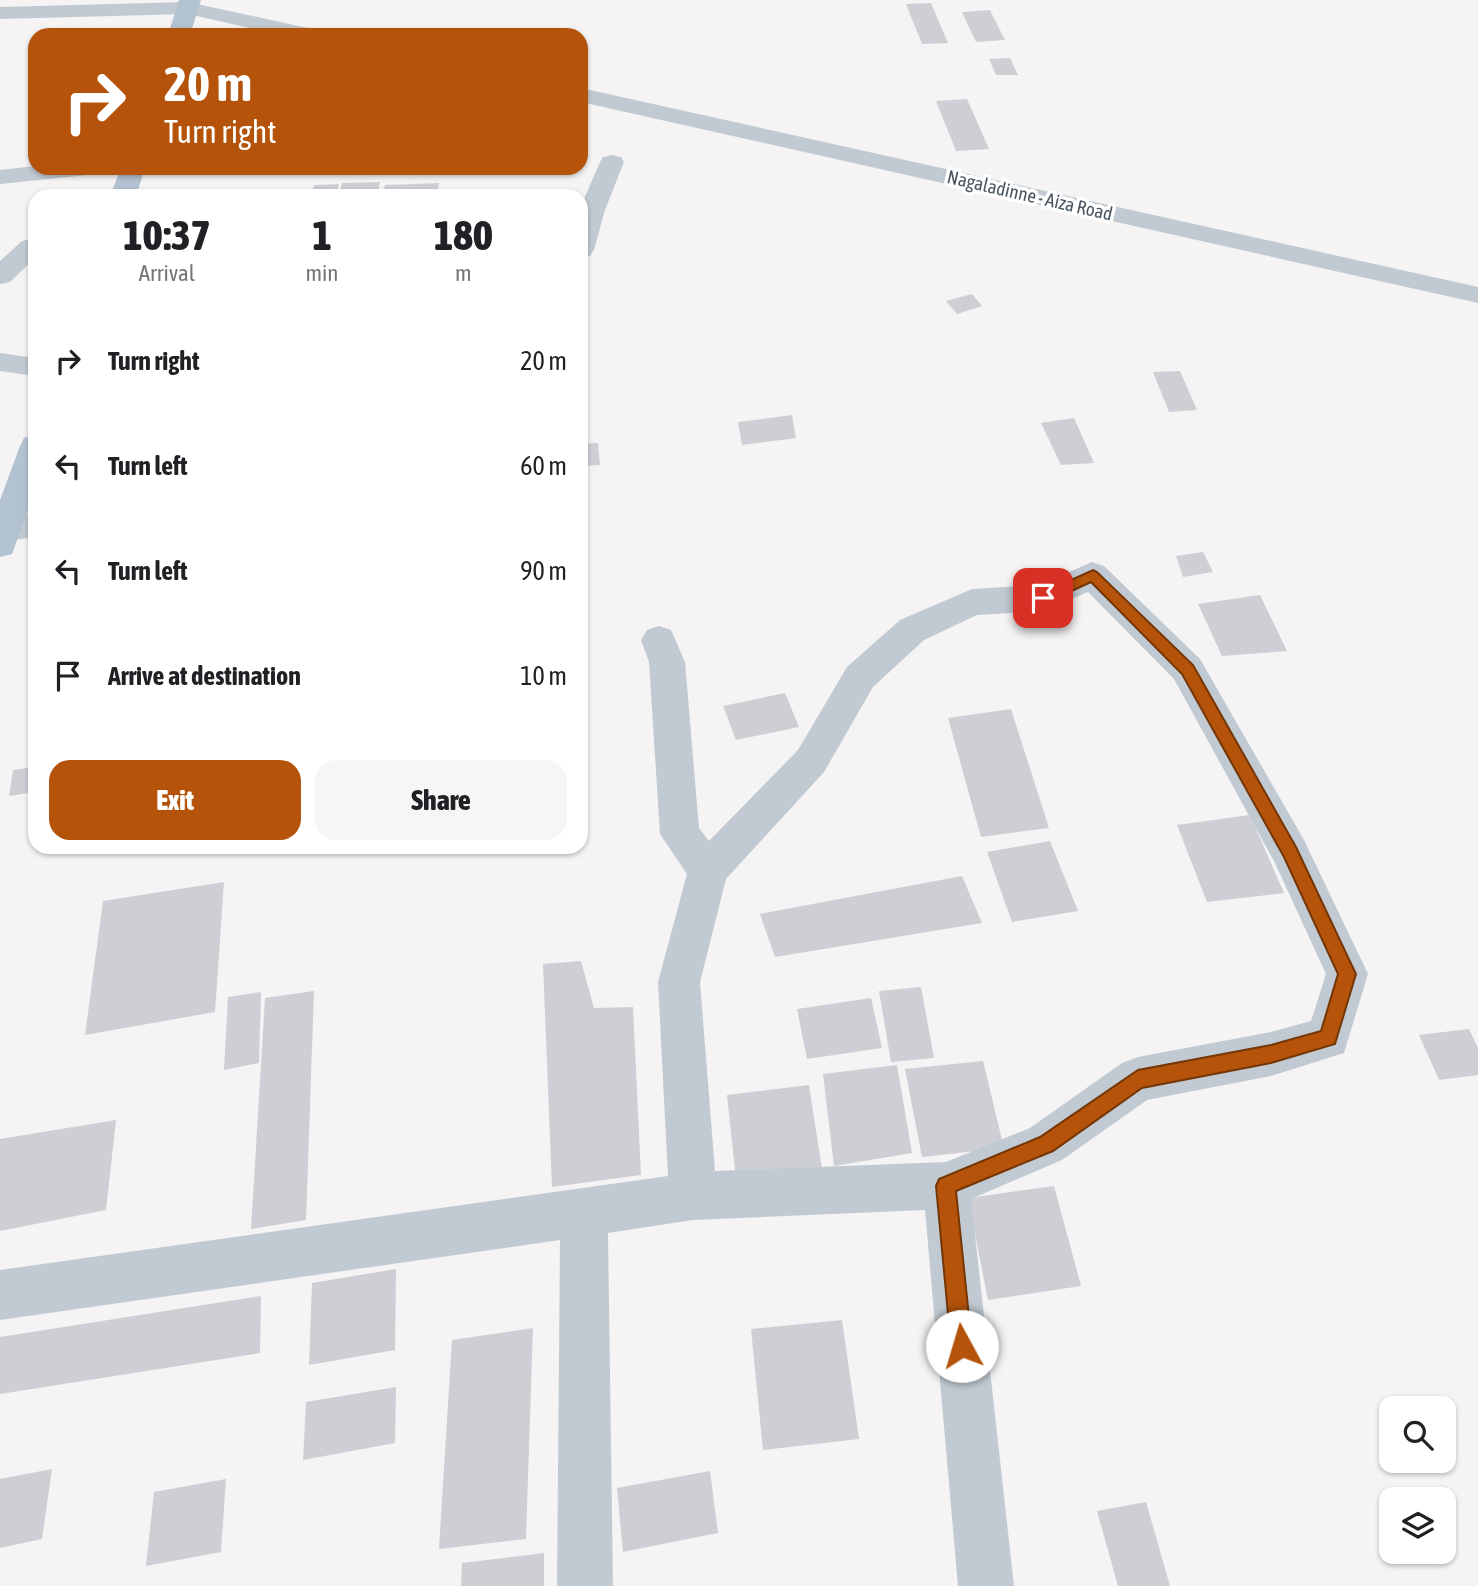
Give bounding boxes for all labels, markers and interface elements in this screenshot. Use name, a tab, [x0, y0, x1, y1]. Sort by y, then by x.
text: 20 m	[164, 55, 252, 111]
icon: right	[49, 56, 140, 147]
text: Turn right	[164, 113, 277, 150]
street label: Nagaladinne - Aiza Road	[945, 165, 1115, 225]
text: 10:37	[123, 211, 210, 259]
text: 1	[312, 211, 332, 259]
text: 180	[434, 211, 493, 259]
text: Arrival	[139, 260, 195, 286]
text: min	[306, 260, 339, 286]
text: m	[455, 260, 472, 286]
icon: right	[49, 342, 87, 380]
text: Turn right	[108, 346, 199, 376]
text: 20 m	[520, 346, 567, 376]
icon: left	[49, 447, 87, 485]
text: Turn left	[108, 451, 188, 481]
text: 60 m	[520, 451, 567, 481]
icon: left	[49, 552, 87, 590]
text: Turn left	[108, 556, 188, 586]
text: 90 m	[520, 556, 567, 586]
pin	[1013, 568, 1073, 628]
icon: arrive	[1024, 579, 1062, 617]
icon: arrive	[49, 657, 87, 695]
text: Arrive at destination	[108, 661, 301, 691]
text: 10 m	[520, 661, 567, 691]
button: Exit	[49, 760, 301, 840]
button: Share	[315, 760, 567, 840]
position arrow	[925, 1309, 999, 1383]
map controls	[1379, 1396, 1456, 1564]
button: search	[1379, 1396, 1456, 1473]
button: layers	[1379, 1487, 1456, 1564]

